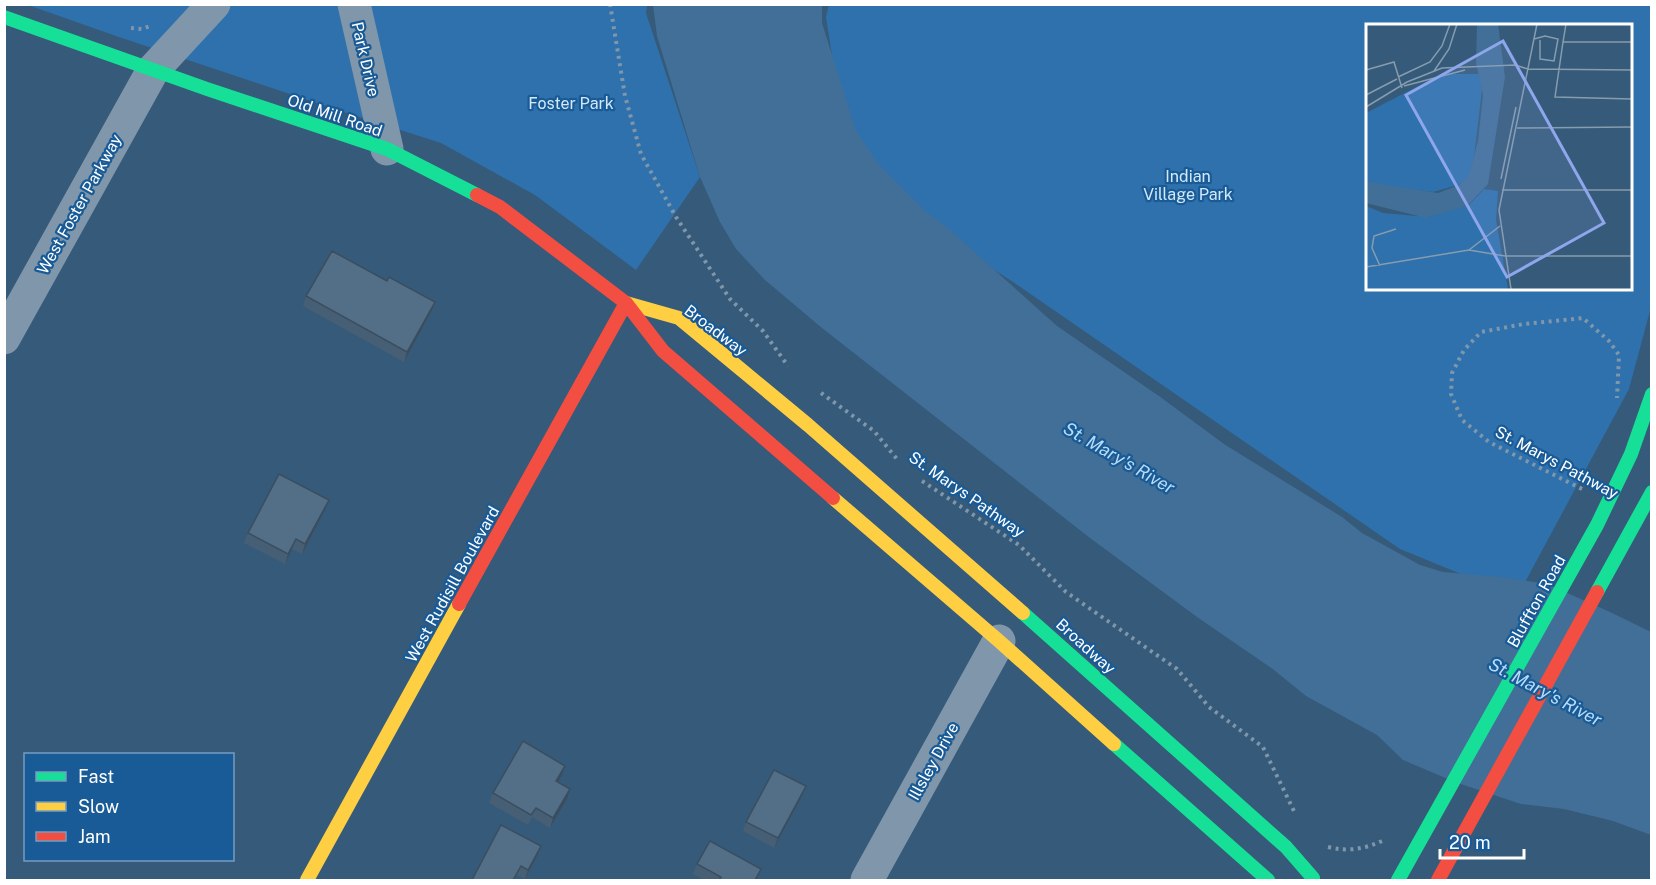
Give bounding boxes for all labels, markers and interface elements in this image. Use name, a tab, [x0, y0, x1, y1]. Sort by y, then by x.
street label: Park Drive	[348, 20, 383, 98]
inset map	[1366, 24, 1632, 290]
street label: Old Mill Road	[285, 90, 385, 141]
park label: Foster Park	[528, 94, 614, 113]
street label: West Foster Parkway	[33, 131, 126, 277]
park label: Indian Village Park	[1143, 167, 1233, 204]
street label: Broadway	[681, 301, 751, 360]
water label: St. Mary's River	[1060, 417, 1179, 498]
street label: St. Marys Pathway	[1492, 422, 1622, 503]
street label: St. Marys Pathway	[905, 447, 1029, 542]
street label: West Rudisill Boulevard	[402, 503, 503, 666]
street label: Bluffton Road	[1503, 552, 1570, 651]
street label: Broadway	[1052, 615, 1120, 678]
water label: St. Mary's River	[1485, 653, 1606, 730]
street label: Illsley Drive	[904, 719, 963, 803]
legend	[24, 753, 234, 861]
text: Fast	[78, 766, 114, 787]
text: Slow	[78, 796, 119, 817]
scale bar	[1440, 822, 1524, 860]
text: Jam	[78, 826, 111, 847]
text: 20 m	[1449, 832, 1491, 853]

